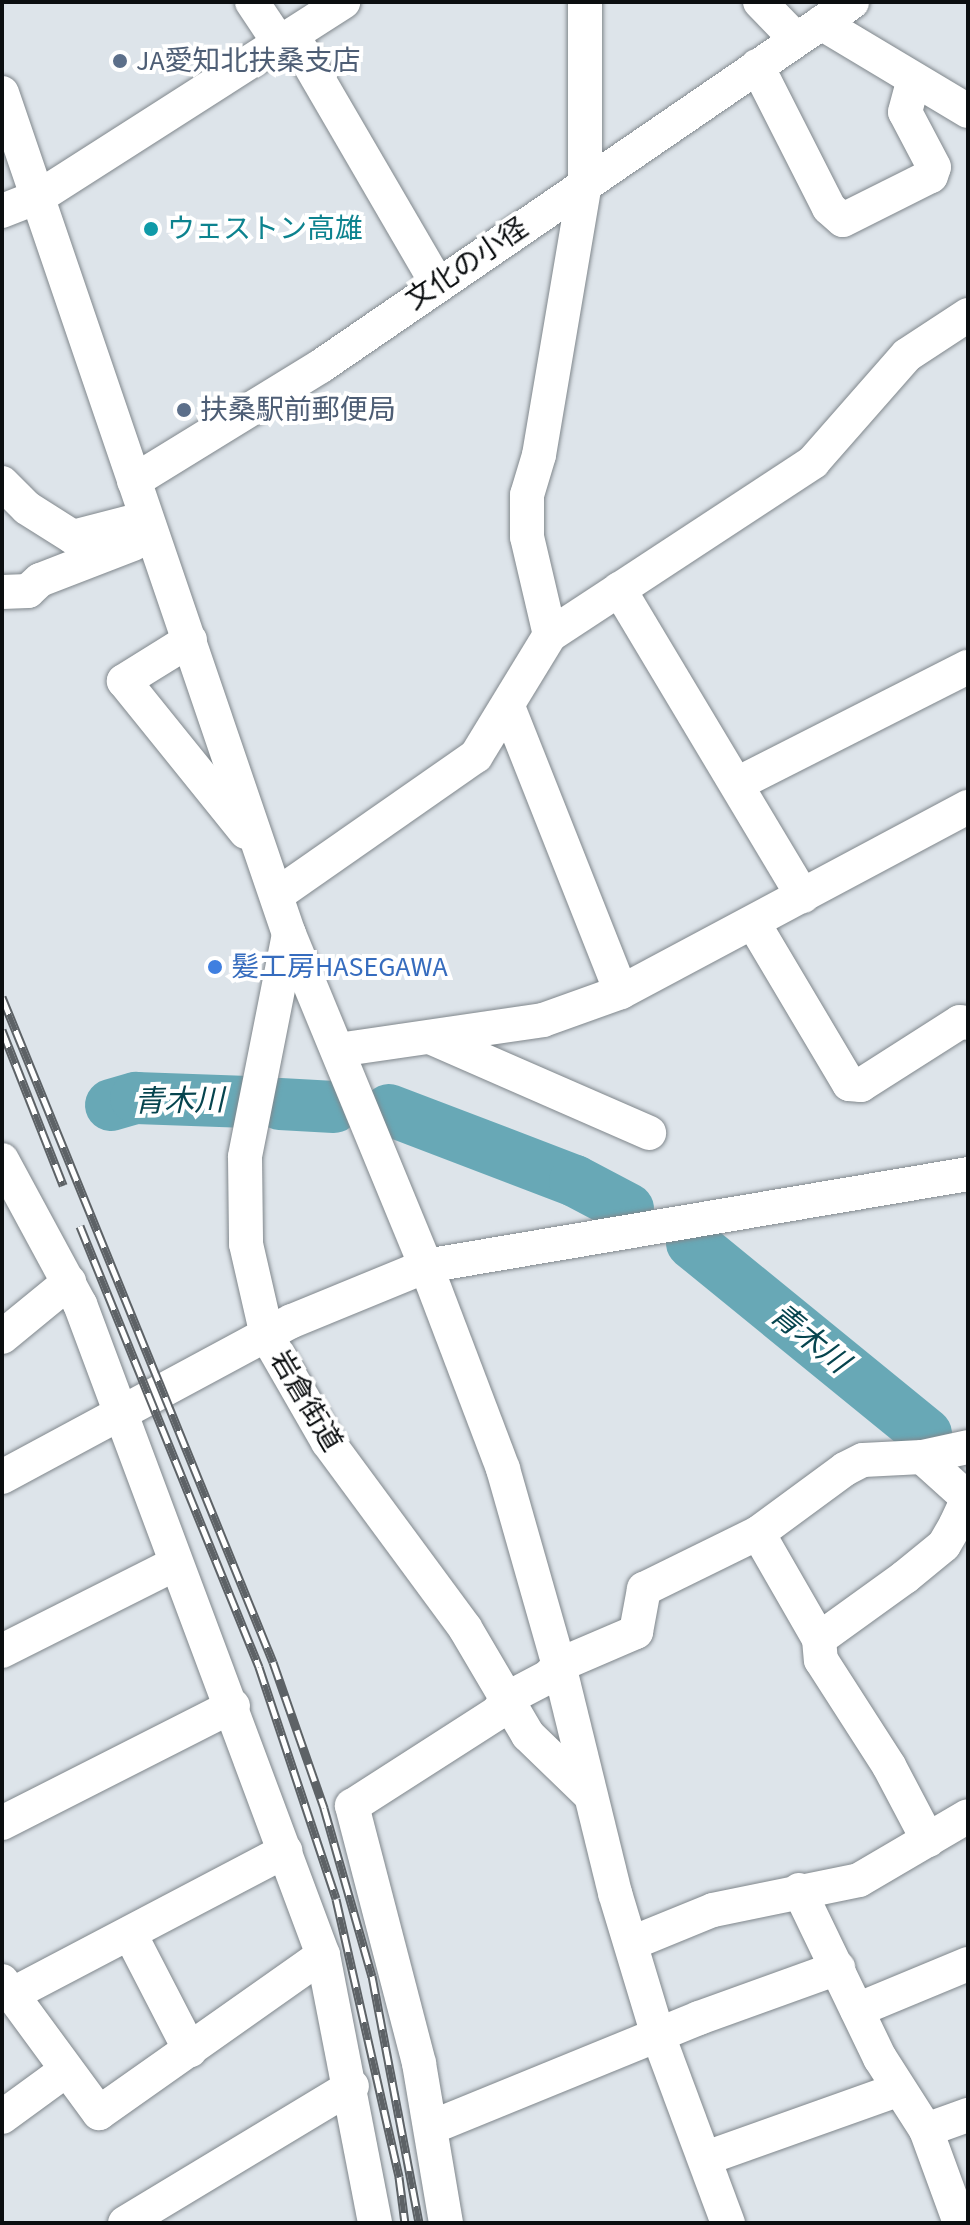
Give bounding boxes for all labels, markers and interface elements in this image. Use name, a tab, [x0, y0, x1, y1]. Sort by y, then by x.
place label: JA愛知北扶桑支店	[136, 44, 361, 78]
marker: JA愛知北扶桑支店	[111, 52, 129, 70]
street label: 文化の小径	[400, 211, 534, 317]
place label: ウェストン高雄	[167, 212, 363, 246]
marker: ウェストン高雄	[142, 220, 160, 238]
place label: 扶桑駅前郵便局	[200, 393, 396, 427]
marker: 扶桑駅前郵便局	[175, 401, 193, 419]
place label: 髪工房HASEGAWA	[231, 950, 448, 984]
marker: 髪工房HASEGAWA	[206, 958, 224, 976]
water label: 青木川	[134, 1083, 224, 1121]
water label: 青木川	[763, 1297, 855, 1381]
street label: 岩倉街道	[263, 1344, 349, 1458]

